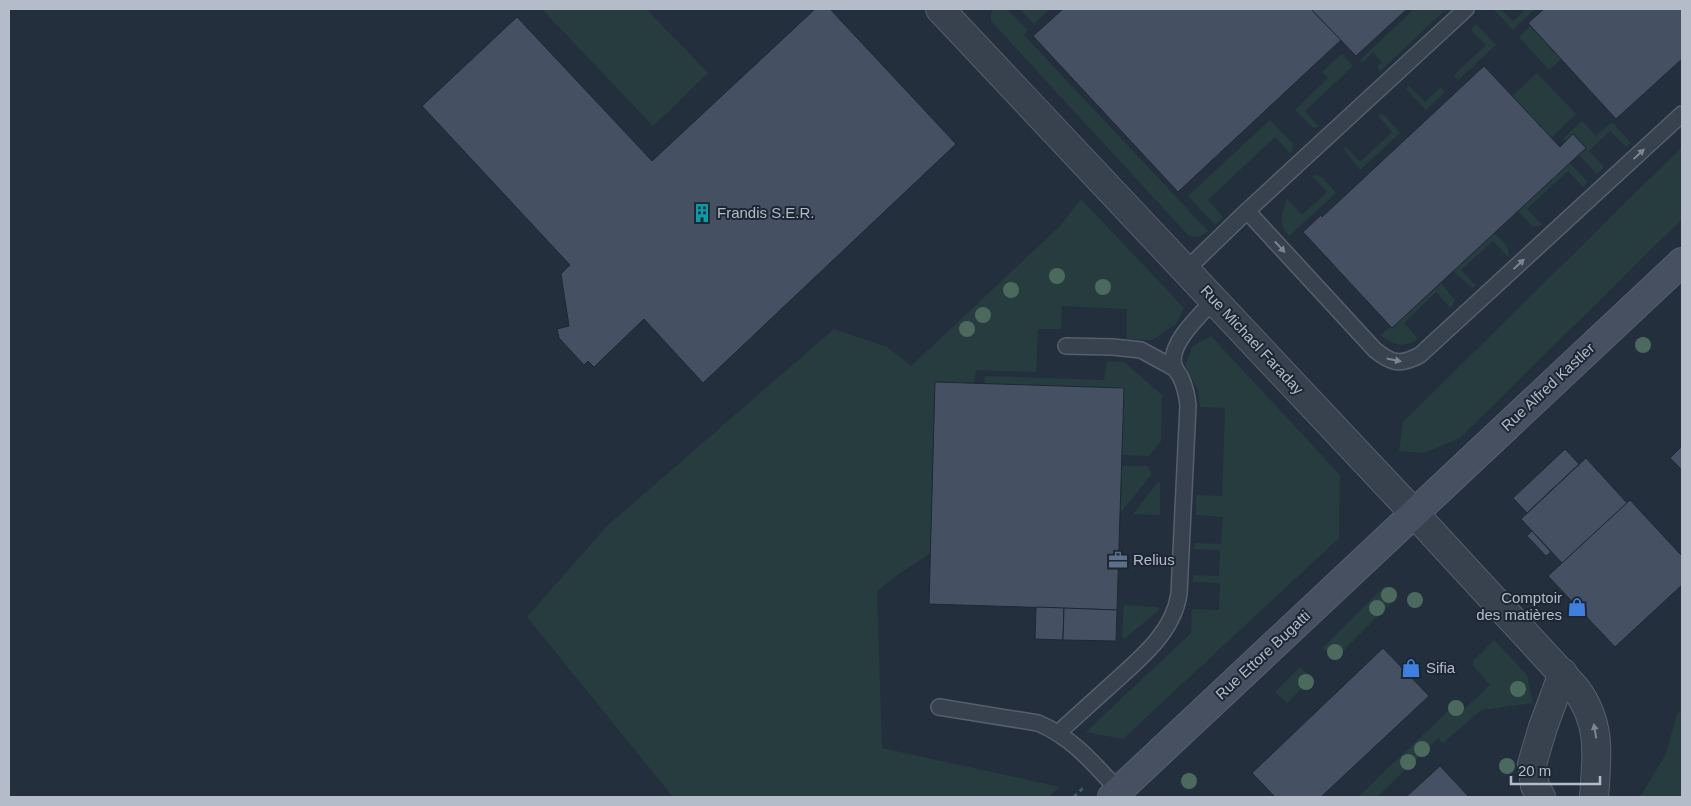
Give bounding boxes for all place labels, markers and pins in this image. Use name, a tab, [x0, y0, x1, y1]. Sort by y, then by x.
building icon: Frandis S.E.R.	[691, 202, 713, 224]
place label: Frandis S.E.R.	[717, 204, 815, 221]
office icon: Relius	[1107, 549, 1129, 571]
place label: Relius	[1133, 551, 1175, 568]
place label: Comptoir des matières	[1476, 589, 1562, 623]
shop icon: Comptoir des matières	[1566, 596, 1588, 618]
shop icon: Sifia	[1400, 657, 1422, 679]
place label: Sifia	[1426, 659, 1456, 676]

